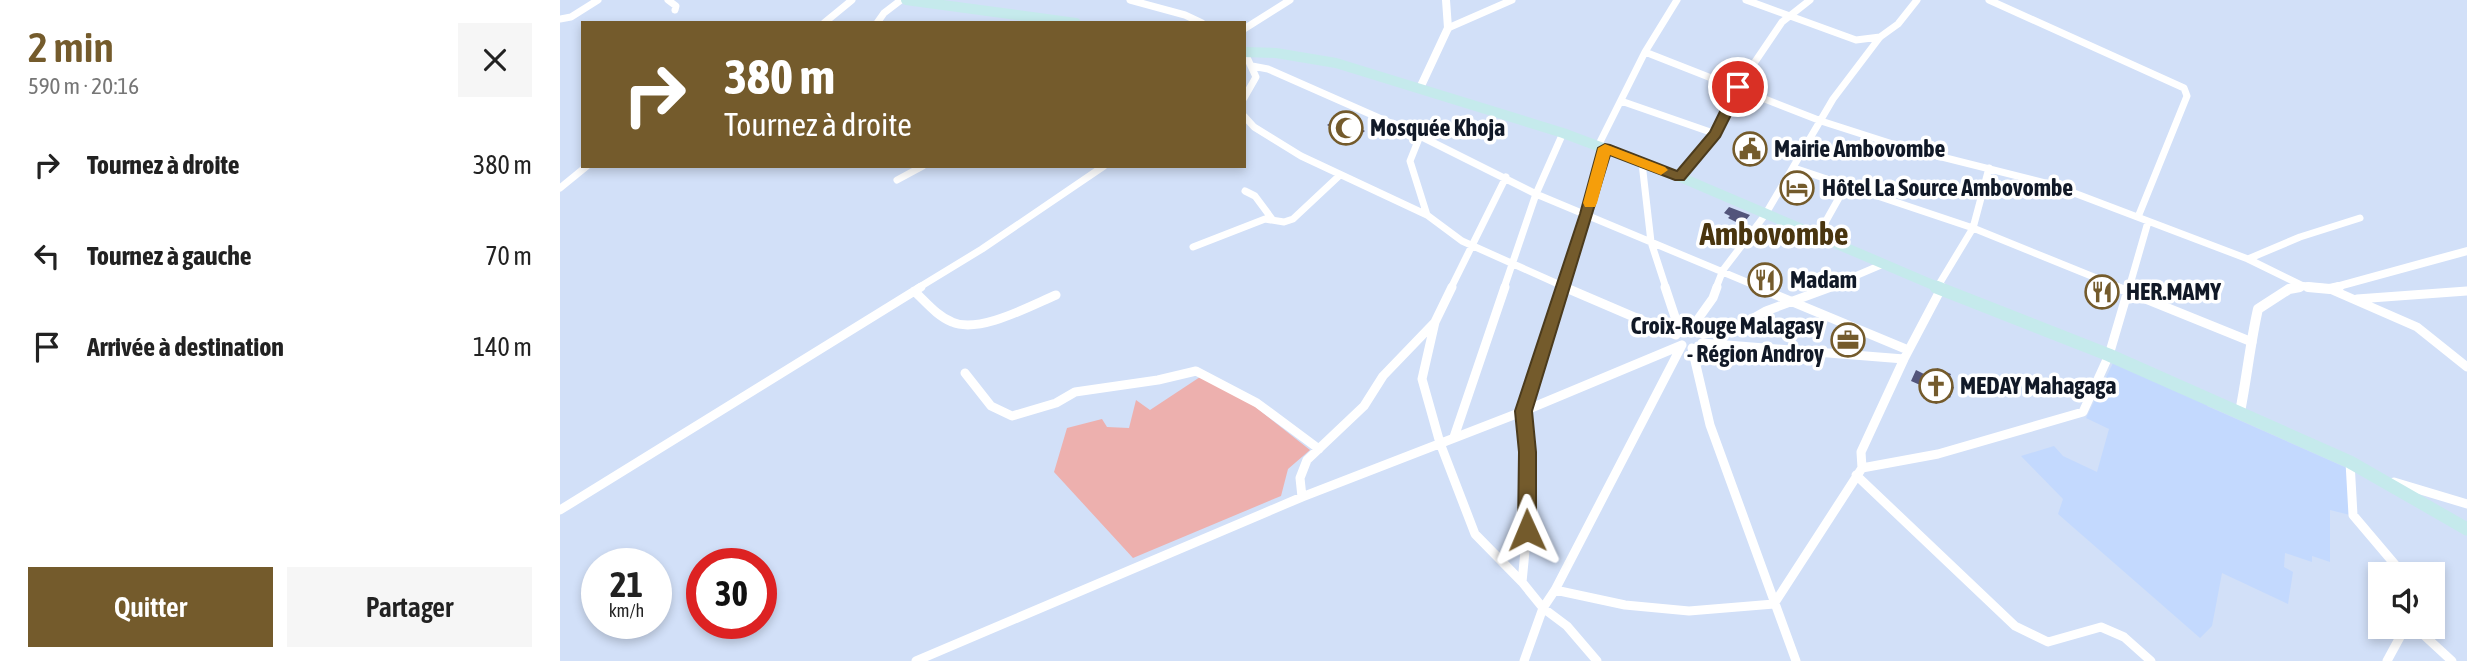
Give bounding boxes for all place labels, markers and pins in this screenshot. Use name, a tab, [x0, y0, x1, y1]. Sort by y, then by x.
pin	[1708, 57, 1768, 117]
mosque icon: Mosquée Khoja	[1327, 109, 1365, 147]
place label: Mosquée Khoja	[1370, 114, 1505, 141]
public building icon: Mairie Ambovombe	[1731, 130, 1769, 168]
place label: Mairie Ambovombe	[1774, 135, 1946, 162]
hotel icon: Hôtel La Source Ambovombe	[1778, 169, 1816, 207]
place label: Hôtel La Source Ambovombe	[1822, 174, 2073, 201]
restaurant icon: Madam	[1746, 261, 1784, 299]
place label: Madam	[1790, 266, 1857, 293]
restaurant icon: HER.MAMY	[2083, 273, 2121, 311]
place label: HER.MAMY	[2126, 278, 2221, 305]
place label: Croix-Rouge Malagasy - Région Androy	[1631, 312, 1824, 367]
office icon: Croix-Rouge Malagasy - Région Androy	[1829, 321, 1867, 359]
church icon: MEDAY Mahagaga	[1917, 367, 1955, 405]
place label: MEDAY Mahagaga	[1960, 372, 2116, 399]

